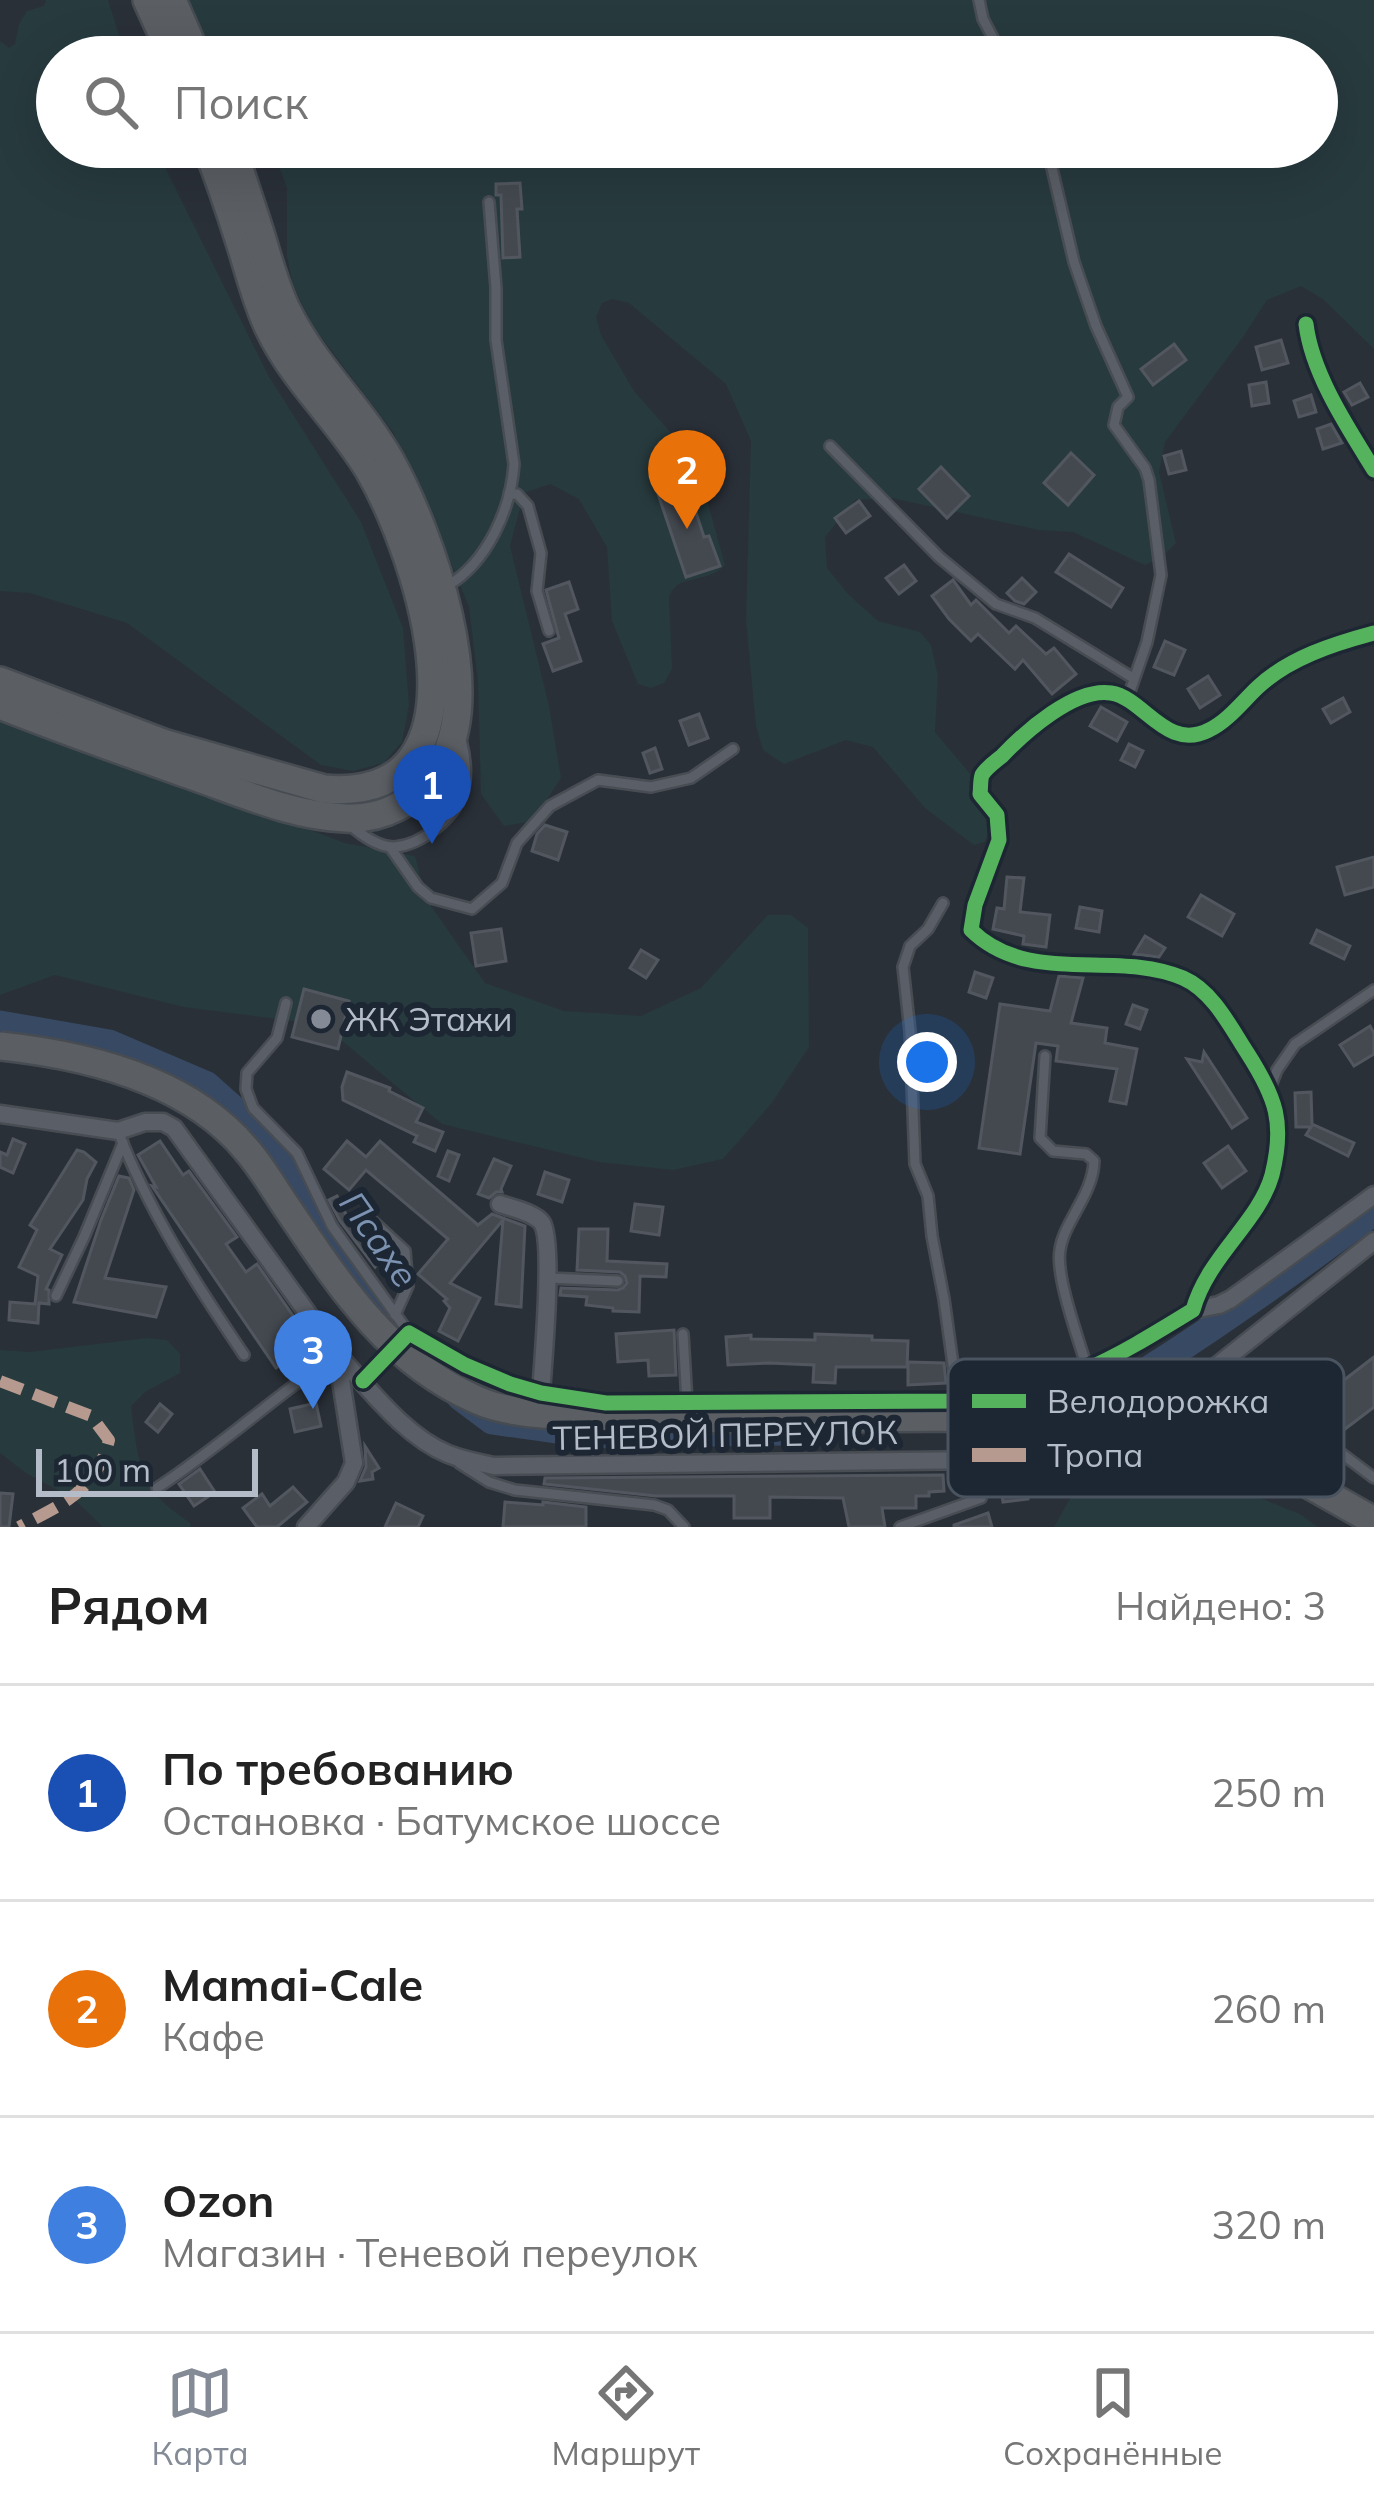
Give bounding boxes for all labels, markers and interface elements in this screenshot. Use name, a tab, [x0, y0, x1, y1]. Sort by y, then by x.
search box	[36, 36, 1338, 168]
icon: search	[78, 69, 144, 135]
text: Поиск	[174, 74, 308, 130]
pin: 2	[648, 430, 726, 529]
pin: 1	[393, 745, 471, 844]
place label: ЖК Этажи	[345, 998, 512, 1039]
marker: ЖК Этажи	[308, 1006, 334, 1032]
your location	[897, 1032, 957, 1092]
water label: Псахе	[330, 1182, 428, 1295]
pin: 3	[274, 1310, 352, 1409]
legend	[948, 1359, 1344, 1497]
text: Велодорожка	[1047, 1380, 1269, 1421]
street label: ТЕНЕВОЙ ПЕРЕУЛОК	[552, 1411, 898, 1458]
text: Тропа	[1047, 1434, 1143, 1475]
scale bar	[36, 1443, 258, 1496]
text: 100 m	[54, 1449, 151, 1490]
text: Рядом	[48, 1573, 210, 1637]
text: Найдено: 3	[1115, 1581, 1326, 1630]
text: По требованию	[162, 1740, 514, 1796]
text: 1	[75, 1768, 99, 1817]
text: 250 m	[1211, 1768, 1326, 1817]
text: Остановка · Батумское шоссе	[162, 1796, 721, 1845]
text: Mamai-Cale	[162, 1956, 423, 2012]
text: 2	[75, 1984, 99, 2033]
text: 260 m	[1211, 1984, 1326, 2033]
text: Кафе	[162, 2012, 265, 2061]
text: Ozon	[162, 2172, 274, 2228]
text: 3	[75, 2200, 99, 2249]
text: 320 m	[1211, 2200, 1326, 2249]
text: Магазин · Теневой переулок	[162, 2228, 697, 2277]
tab: Карта	[151, 2360, 249, 2473]
tab: Маршрут	[552, 2360, 700, 2473]
tab: Сохранённые	[1003, 2360, 1223, 2473]

